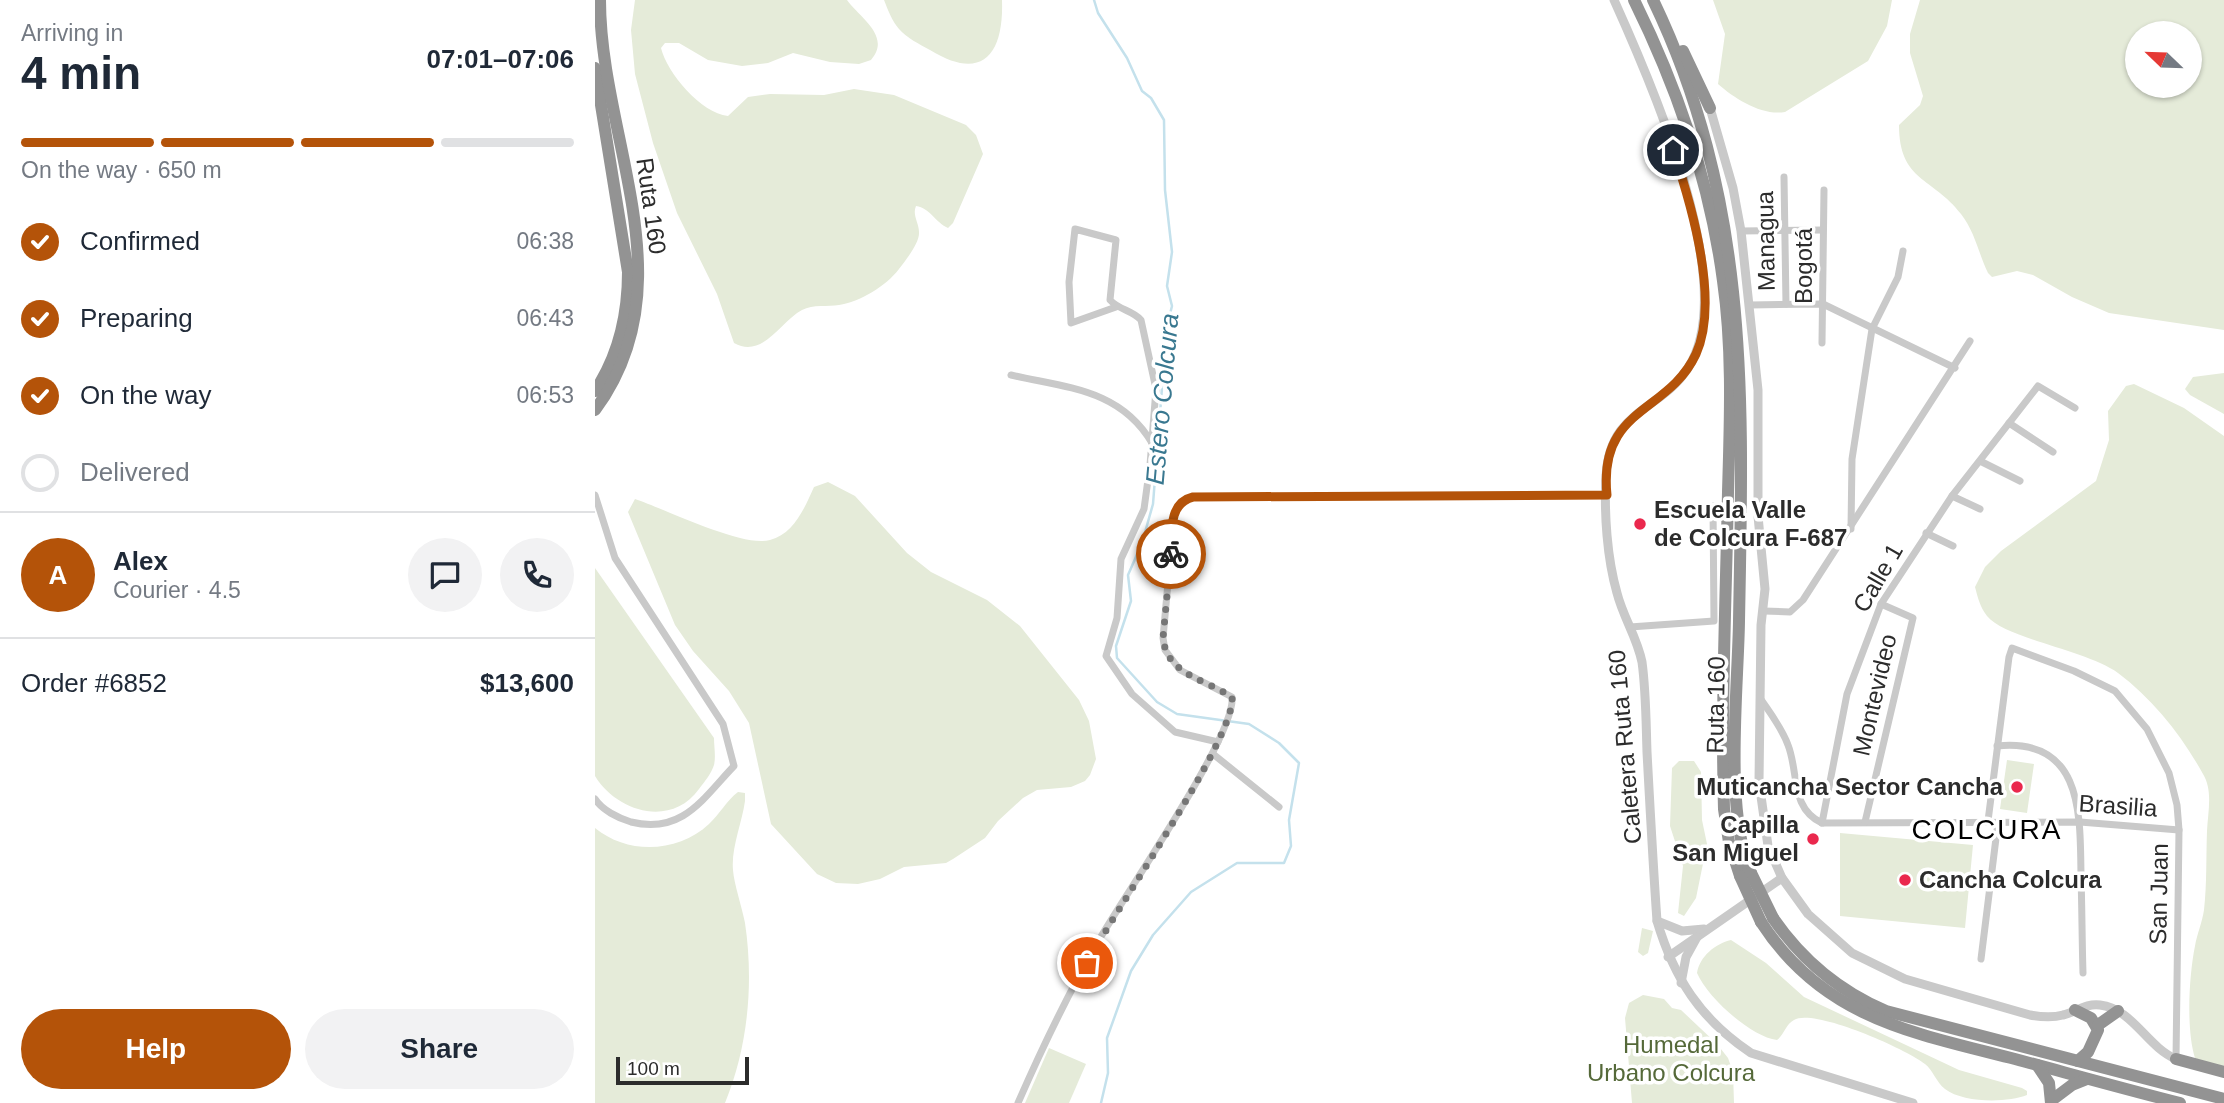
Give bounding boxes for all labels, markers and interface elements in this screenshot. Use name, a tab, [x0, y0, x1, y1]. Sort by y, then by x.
text: Arriving in	[21, 20, 123, 46]
north arrow	[2125, 21, 2201, 98]
map controls	[2125, 21, 2202, 98]
text: 07:01–07:06	[427, 44, 574, 74]
text: 4 min	[21, 47, 141, 99]
pin	[1643, 120, 1703, 180]
icon: home	[1654, 131, 1692, 169]
street label: Ruta 160	[631, 156, 672, 256]
text: On the way · 650 m	[21, 157, 222, 183]
street label: Managua	[1751, 190, 1780, 291]
icon: check	[21, 223, 59, 261]
text: Confirmed	[80, 226, 200, 256]
street label: Bogotá	[1790, 227, 1817, 304]
text: 06:38	[516, 228, 574, 254]
icon: check	[21, 300, 59, 338]
text: Preparing	[80, 303, 193, 333]
text: 06:43	[516, 305, 574, 331]
water label: Estero Colcura	[1140, 312, 1184, 486]
icon: check	[21, 377, 59, 415]
text: On the way	[80, 380, 212, 410]
text: 06:53	[516, 382, 574, 408]
text: Delivered	[80, 457, 190, 487]
place label: Escuela Valle de Colcura F-687	[1654, 496, 1847, 551]
marker: Escuela Valle de Colcura F-687	[1632, 516, 1648, 532]
courier	[1136, 519, 1206, 589]
icon: bike	[1152, 535, 1190, 573]
button: chat	[408, 538, 482, 612]
button: phone	[500, 538, 574, 612]
street label: Calle 1	[1847, 539, 1908, 617]
text: Alex	[113, 546, 168, 576]
text: A	[49, 560, 67, 590]
text: Courier · 4.5	[113, 577, 241, 603]
street label: Montevideo	[1847, 631, 1902, 758]
street label: Caletera Ruta 160	[1603, 649, 1646, 845]
street label: Ruta 160	[1701, 656, 1730, 754]
text: Order #6852	[21, 668, 167, 698]
text: $13,600	[480, 668, 574, 698]
place label: Muticancha Sector Cancha	[1696, 773, 2004, 800]
marker: Muticancha Sector Cancha	[2009, 779, 2025, 795]
street label: Brasilia	[2078, 789, 2159, 822]
place label: Capilla San Miguel	[1672, 811, 1800, 866]
district label: COLCURA	[1912, 814, 2062, 845]
marker: Capilla San Miguel	[1805, 831, 1821, 847]
street label: San Juan	[2144, 843, 2173, 945]
place label: Cancha Colcura	[1919, 866, 2102, 893]
marker: Cancha Colcura	[1897, 872, 1913, 888]
pin	[1057, 933, 1117, 993]
icon: bag	[1068, 944, 1106, 982]
button: Help	[21, 1009, 291, 1089]
button: Share	[305, 1009, 574, 1089]
park label: Humedal Urbano Colcura	[1587, 1031, 1756, 1086]
scale bar	[616, 1054, 749, 1086]
text: 100 m	[627, 1058, 680, 1079]

